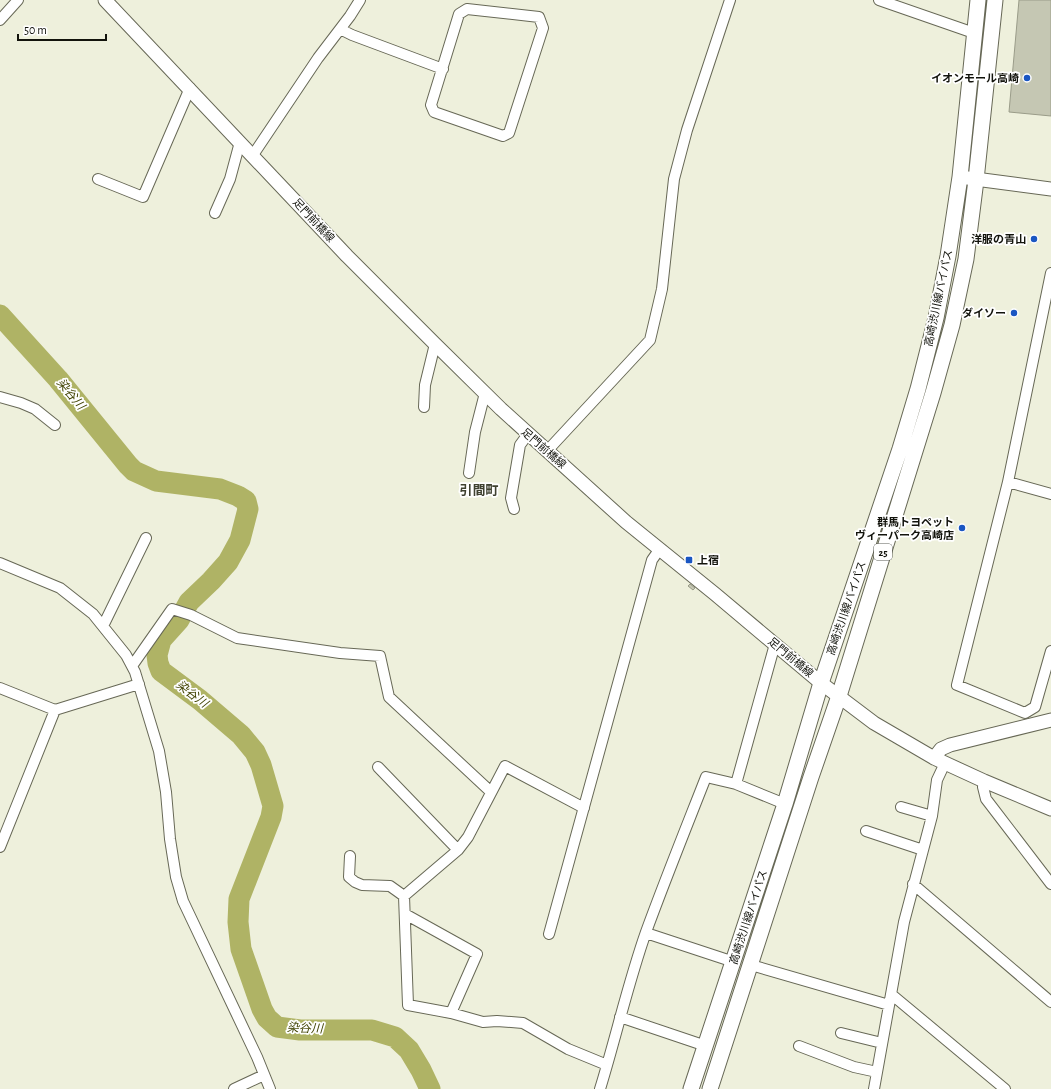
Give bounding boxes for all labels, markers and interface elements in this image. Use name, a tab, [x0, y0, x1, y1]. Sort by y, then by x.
scale bar	[18, 16, 106, 42]
text: 50 m	[24, 24, 47, 36]
place label: イオンモール高崎	[931, 73, 1019, 84]
marker: イオンモール高崎	[1022, 73, 1032, 83]
street label: 足門前橋線	[291, 196, 337, 244]
place label: 洋服の青山	[971, 233, 1026, 245]
marker: 洋服の青山	[1029, 234, 1039, 244]
street label: 高崎渋川線バイパス	[922, 248, 954, 348]
place label: ダイソー	[962, 307, 1006, 319]
marker: ダイソー	[1009, 308, 1019, 318]
water label: 染谷川	[55, 376, 89, 413]
street label: 足門前橋線	[519, 425, 569, 471]
district label: 引間町	[459, 484, 499, 498]
place label: 群馬トヨペット ヴィーパーク高崎店	[855, 516, 954, 541]
marker: 群馬トヨペット ヴィーパーク高崎店	[957, 523, 967, 533]
road number: 25	[874, 544, 892, 560]
marker: 上宿	[684, 555, 694, 565]
place label: 上宿	[697, 555, 719, 566]
street label: 高崎渋川線バイパス	[824, 559, 868, 657]
street label: 足門前橋線	[766, 635, 816, 679]
water label: 染谷川	[174, 678, 212, 711]
street label: 高崎渋川線バイパス	[727, 868, 769, 966]
water label: 染谷川	[287, 1020, 325, 1035]

